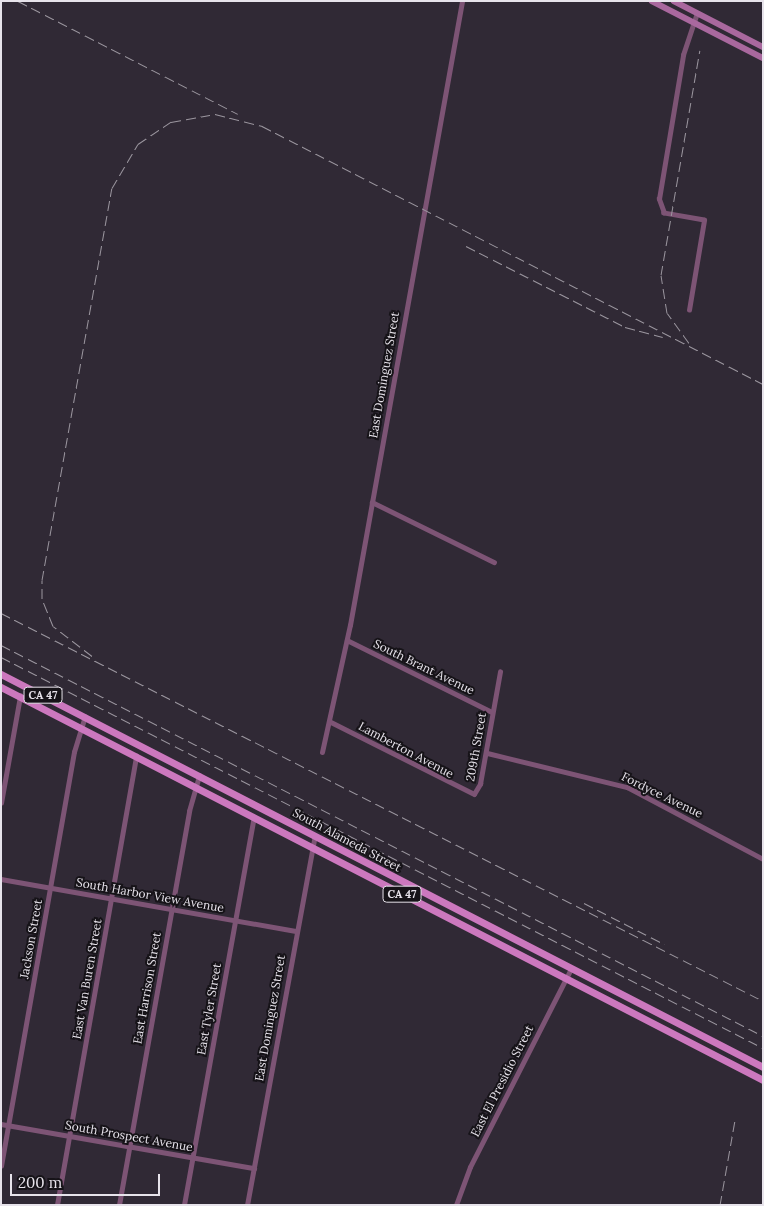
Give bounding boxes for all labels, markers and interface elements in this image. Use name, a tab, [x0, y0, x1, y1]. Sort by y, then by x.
street label: East Dominguez Street	[366, 311, 402, 439]
street label: South Brant Avenue	[371, 636, 477, 698]
road number: CA 47	[23, 686, 63, 704]
street label: 209th Street	[463, 711, 489, 783]
street label: Lamberton Avenue	[356, 719, 456, 781]
street label: Fordyce Avenue	[619, 769, 705, 821]
street label: South Alameda Street	[290, 805, 404, 875]
street label: South Harbor View Avenue	[75, 875, 225, 915]
road number: CA 47	[382, 886, 422, 902]
street label: Jackson Street	[17, 898, 45, 980]
street label: East Van Buren Street	[69, 918, 105, 1040]
street label: East Harrison Street	[130, 931, 164, 1045]
street label: East Dominguez Street	[252, 954, 288, 1082]
street label: East Tyler Street	[194, 962, 224, 1056]
street label: East El Presidio Street	[468, 1023, 536, 1139]
street label: South Prospect Avenue	[64, 1118, 194, 1154]
scale bar	[12, 1164, 162, 1196]
text: 200 m	[18, 1173, 62, 1192]

